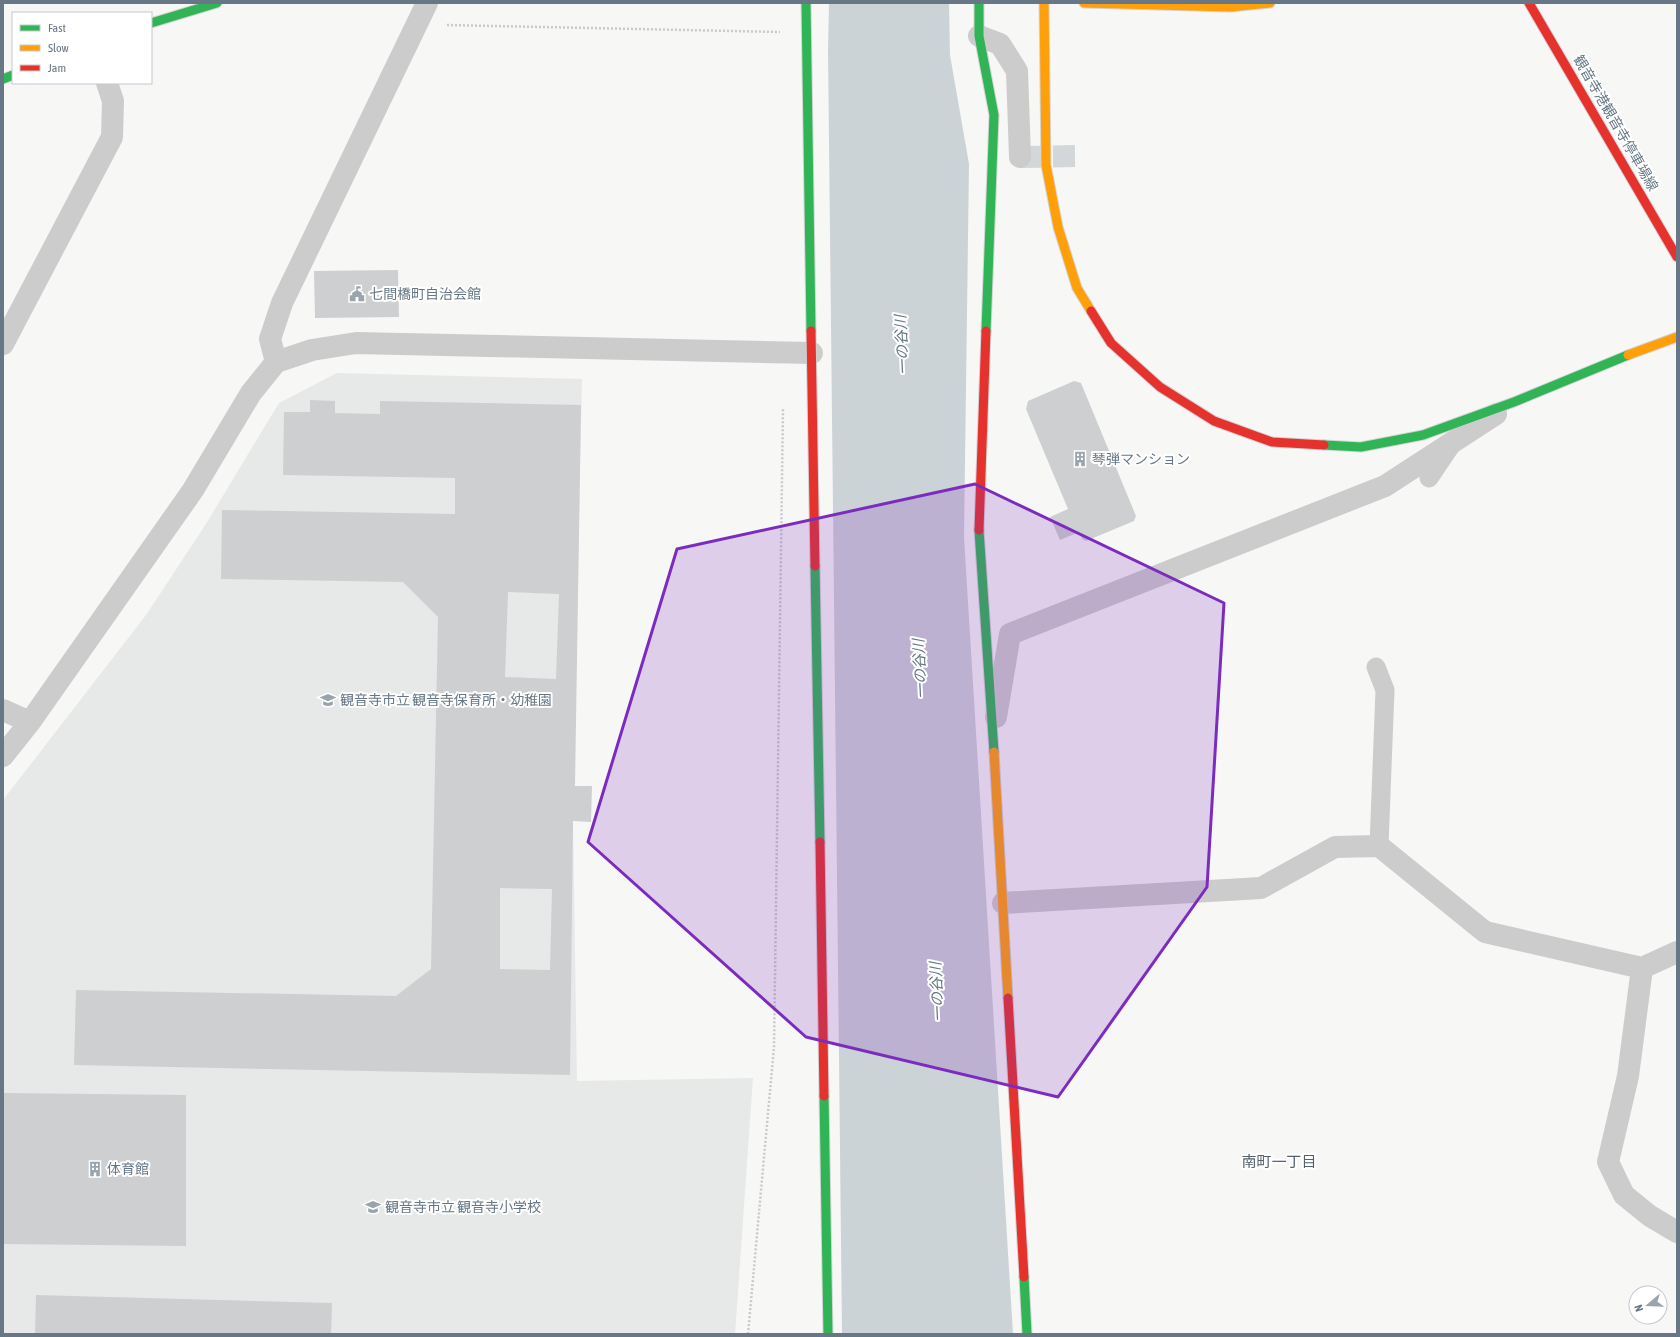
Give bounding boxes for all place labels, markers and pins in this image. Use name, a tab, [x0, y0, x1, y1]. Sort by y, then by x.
public building icon: 七間橋町自治会館	[348, 285, 366, 303]
place label: 七間橋町自治会館	[369, 286, 481, 302]
building icon: 琴弾マンション	[1071, 450, 1089, 468]
place label: 琴弾マンション	[1092, 451, 1190, 467]
school or university icon: 観音寺市立 観音寺保育所・幼稚園	[319, 691, 337, 709]
place label: 観音寺市立 観音寺保育所・幼稚園	[340, 692, 552, 708]
building icon: 体育館	[86, 1160, 104, 1178]
place label: 体育館	[107, 1161, 149, 1177]
school or university icon: 観音寺市立 観音寺小学校	[364, 1198, 382, 1216]
place label: 観音寺市立 観音寺小学校	[385, 1199, 541, 1215]

